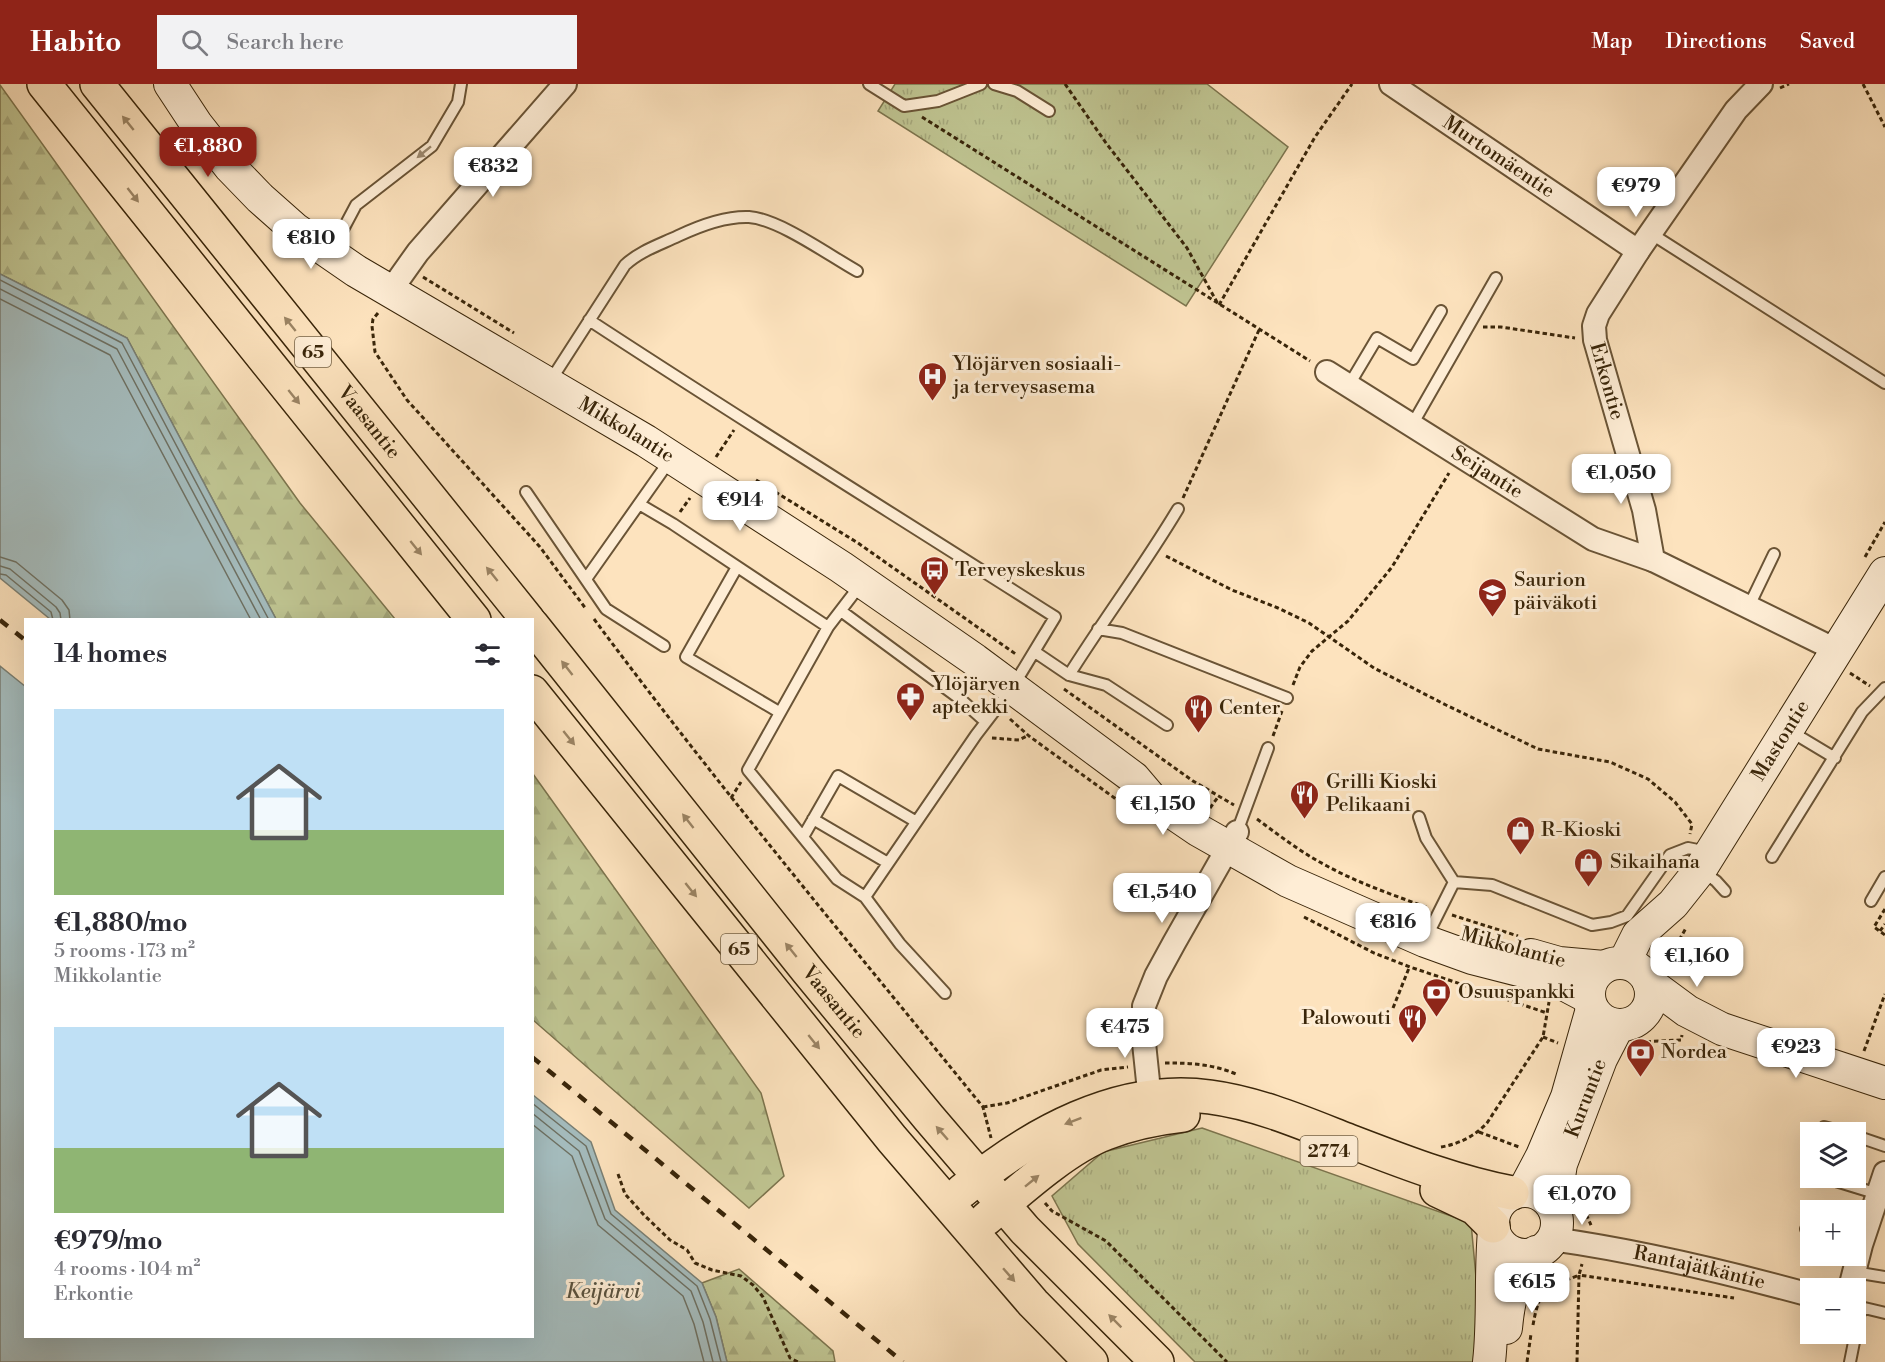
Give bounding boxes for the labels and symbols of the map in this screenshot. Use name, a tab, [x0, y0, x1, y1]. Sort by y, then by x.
street label: Murtomäentie	[1438, 110, 1559, 204]
one-way arrow	[122, 115, 135, 131]
pin: €1,880	[159, 127, 257, 178]
one-way arrow	[416, 146, 432, 159]
pin: €832	[457, 147, 529, 198]
pin: €979	[1600, 167, 1672, 218]
one-way arrow	[126, 187, 139, 203]
pin: €810	[275, 219, 347, 270]
one-way arrow	[284, 317, 297, 332]
road number: 65	[295, 337, 331, 367]
street label: Erkontie	[1584, 340, 1630, 423]
place label: Ylöjärven sosiaali- ja terveysasema	[952, 352, 1121, 400]
hospital icon: Ylöjärven sosiaali- ja terveysasema	[916, 360, 948, 402]
street label: Vaasantie	[331, 380, 406, 464]
one-way arrow	[287, 389, 299, 404]
street label: Mikkolantie	[574, 391, 679, 469]
street label: Seijantie	[1446, 441, 1528, 504]
pin: €1,050	[1572, 454, 1670, 505]
pin: €914	[704, 481, 776, 532]
one-way arrow	[410, 541, 422, 556]
bus stop icon: Terveyskeskus	[918, 554, 950, 596]
place label: Terveyskeskus	[955, 558, 1085, 583]
one-way arrow	[486, 566, 498, 581]
place label: Saurion päiväkoti	[1514, 568, 1598, 616]
school or university icon: Saurion päiväkoti	[1477, 576, 1509, 618]
one-way arrow	[561, 661, 573, 676]
place label: Ylöjärven apteekki	[931, 672, 1020, 720]
pharmacy icon: Ylöjärven apteekki	[895, 680, 927, 722]
restaurant icon: Center	[1182, 692, 1214, 734]
street label: Mastontie	[1746, 695, 1815, 786]
place label: Center	[1219, 696, 1281, 721]
one-way arrow	[563, 730, 576, 746]
place label: Grilli Kioski Pelikaani	[1326, 770, 1438, 818]
restaurant icon: Grilli Kioski Pelikaani	[1289, 778, 1321, 820]
pin: €1,150	[1114, 785, 1212, 836]
one-way arrow	[681, 813, 694, 829]
shop icon: R-Kioski	[1504, 814, 1536, 856]
place label: R-Kioski	[1541, 818, 1622, 843]
shop icon: Sikaihana	[1573, 846, 1605, 888]
place label: Sikaihana	[1610, 850, 1701, 875]
pin: €1,540	[1113, 873, 1211, 924]
one-way arrow	[685, 882, 698, 898]
pin: €816	[1357, 903, 1429, 954]
street label: Mikkolantie	[1458, 922, 1568, 974]
road number: 65	[721, 934, 757, 964]
pin: €1,160	[1648, 937, 1746, 988]
one-way arrow	[784, 942, 797, 958]
street label: Vaasantie	[795, 960, 871, 1044]
bank icon: Osuuspankki	[1421, 976, 1453, 1018]
place label: Osuuspankki	[1458, 980, 1575, 1005]
restaurant icon: Palowouti	[1396, 1002, 1428, 1044]
place label: Palowouti	[1302, 1006, 1391, 1031]
pin: €475	[1089, 1008, 1161, 1059]
pin: €923	[1760, 1028, 1832, 1079]
one-way arrow	[807, 1034, 820, 1050]
bank icon: Nordea	[1624, 1036, 1656, 1078]
place label: Nordea	[1661, 1040, 1728, 1065]
street label: Kuruntie	[1560, 1055, 1612, 1141]
one-way arrow	[1063, 1117, 1081, 1127]
one-way arrow	[935, 1125, 949, 1140]
road number: 2774	[1300, 1136, 1358, 1166]
one-way arrow	[1024, 1175, 1040, 1188]
pin: €1,070	[1533, 1175, 1631, 1226]
street label: Rantajätkäntie	[1631, 1240, 1768, 1295]
pin: €615	[1496, 1263, 1568, 1314]
one-way arrow	[1002, 1267, 1015, 1282]
water label: Keijärvi	[565, 1279, 641, 1305]
one-way arrow	[1109, 1314, 1123, 1328]

